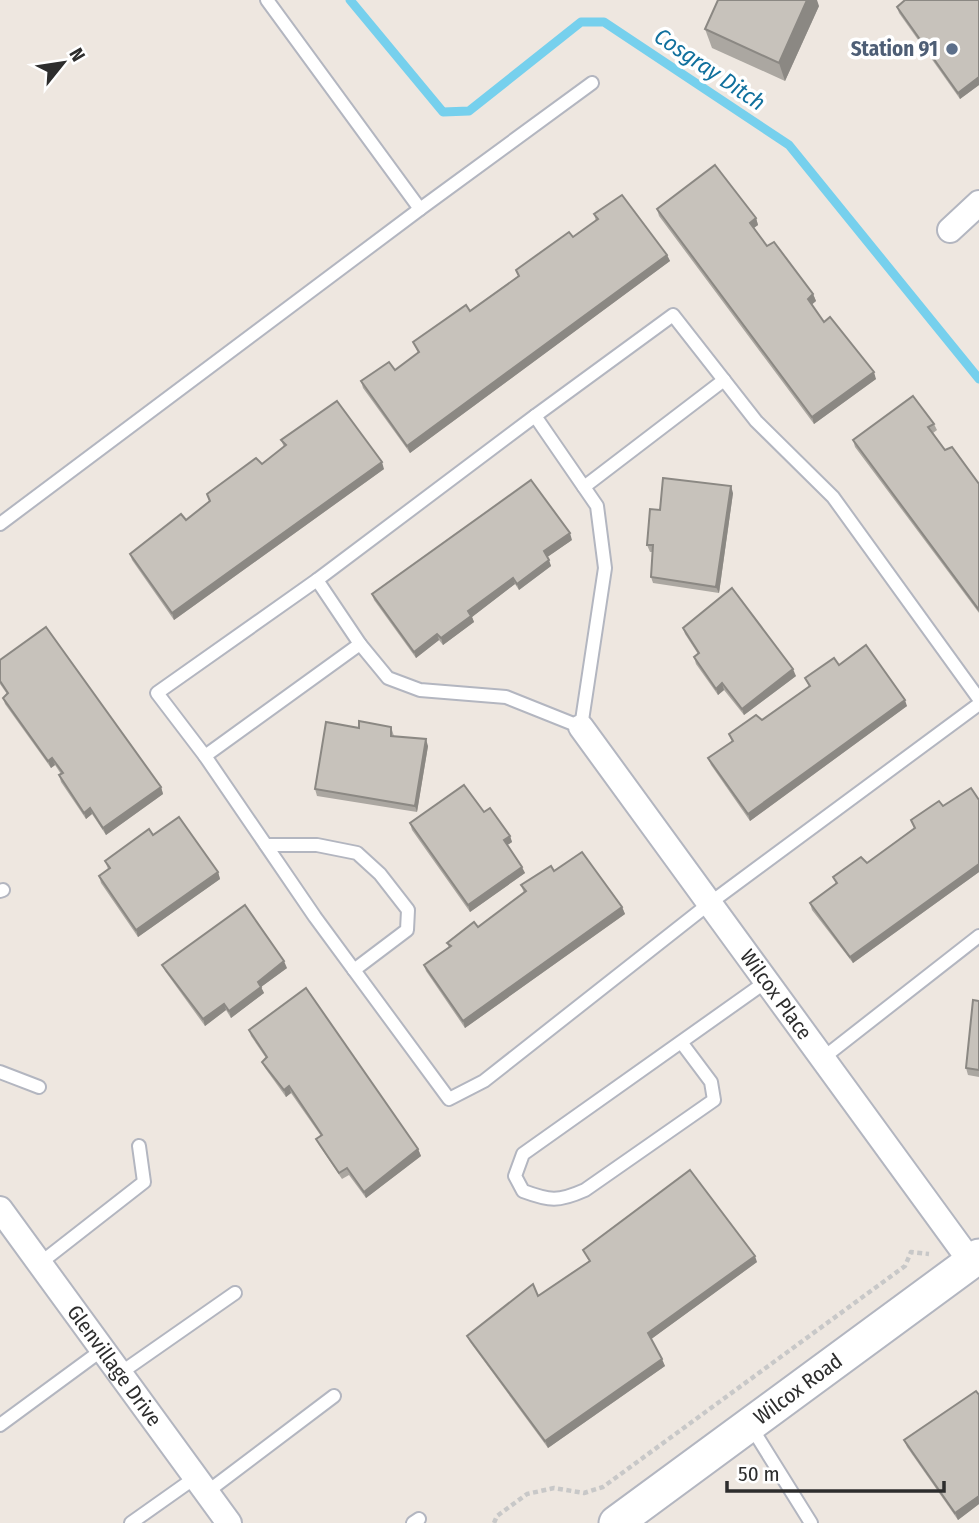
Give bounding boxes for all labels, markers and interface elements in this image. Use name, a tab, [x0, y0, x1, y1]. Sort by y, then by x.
water label: Cosgray Ditch	[649, 22, 771, 116]
north arrow	[28, 28, 98, 98]
place label: Station 91	[851, 36, 938, 62]
marker: Station 91	[944, 41, 960, 57]
text: N	[64, 44, 90, 65]
street label: Wilcox Place	[734, 944, 818, 1045]
street label: Glenvillage Drive	[61, 1300, 167, 1432]
street label: Wilcox Road	[749, 1348, 848, 1430]
scale bar	[727, 1450, 944, 1494]
text: 50 m	[738, 1461, 780, 1487]

